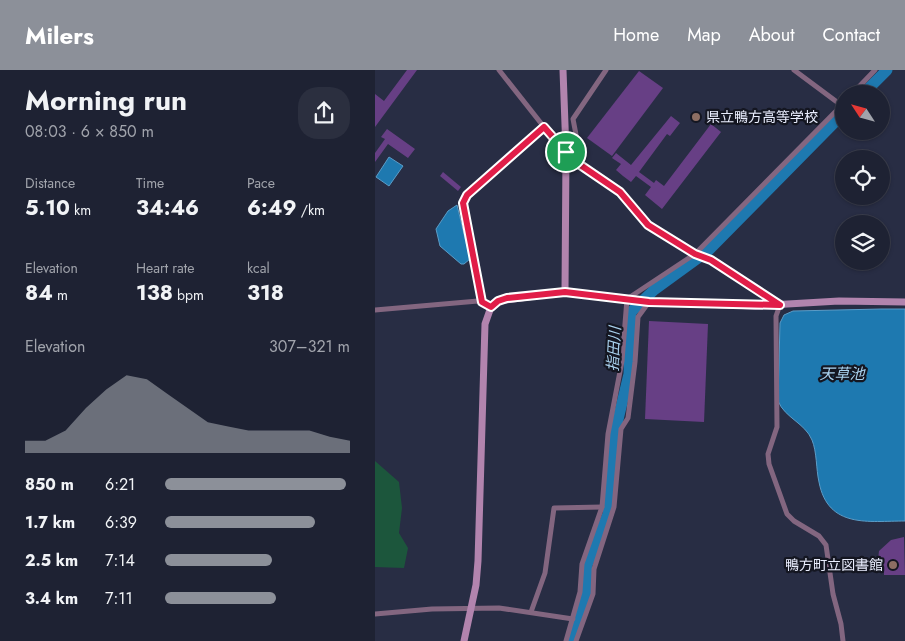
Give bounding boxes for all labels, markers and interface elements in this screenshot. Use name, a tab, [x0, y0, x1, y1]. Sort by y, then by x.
text: Milers	[25, 18, 94, 53]
text: Home	[613, 22, 659, 48]
text: Map	[687, 22, 721, 48]
text: About	[749, 22, 794, 48]
text: Contact	[822, 22, 880, 48]
text: Morning run	[25, 80, 187, 121]
north arrow	[835, 85, 890, 140]
map controls	[835, 85, 890, 270]
button: share	[298, 87, 350, 139]
place label: 県立鴨方高等学校	[706, 107, 818, 127]
marker: 県立鴨方高等学校	[690, 111, 702, 123]
text: 08:03 · 6 × 850 m	[25, 120, 154, 143]
pin	[545, 131, 587, 173]
icon: arrive	[552, 138, 580, 166]
button: locate	[835, 150, 890, 205]
text: Distance	[25, 173, 75, 193]
text: Time	[136, 173, 164, 193]
text: Pace	[247, 173, 275, 193]
text: 5.10	[25, 193, 70, 223]
text: 34:46	[136, 193, 199, 223]
text: 6:49	[247, 193, 297, 223]
text: km	[70, 200, 91, 220]
text: /km	[297, 200, 325, 220]
button: layers	[835, 215, 890, 270]
text: Elevation	[25, 258, 78, 278]
text: Heart rate	[136, 258, 194, 278]
text: kcal	[247, 258, 270, 278]
text: 84	[25, 278, 53, 308]
text: 138	[136, 278, 173, 308]
text: 318	[247, 278, 284, 308]
text: m	[53, 285, 68, 305]
text: bpm	[173, 285, 204, 305]
water label: 指田川	[602, 324, 626, 372]
text: Elevation	[25, 335, 85, 358]
text: 307–321 m	[269, 335, 350, 358]
water label: 天草池	[819, 363, 866, 385]
text: 850 m	[25, 473, 74, 496]
text: 6:21	[105, 473, 135, 496]
text: 1.7 km	[25, 511, 75, 534]
text: 6:39	[105, 511, 137, 534]
text: 2.5 km	[25, 549, 78, 572]
text: 7:14	[105, 549, 135, 572]
place label: 鴨方町立図書館	[785, 555, 883, 575]
marker: 鴨方町立図書館	[887, 559, 899, 571]
text: 3.4 km	[25, 587, 78, 610]
text: 7:11	[105, 587, 133, 610]

